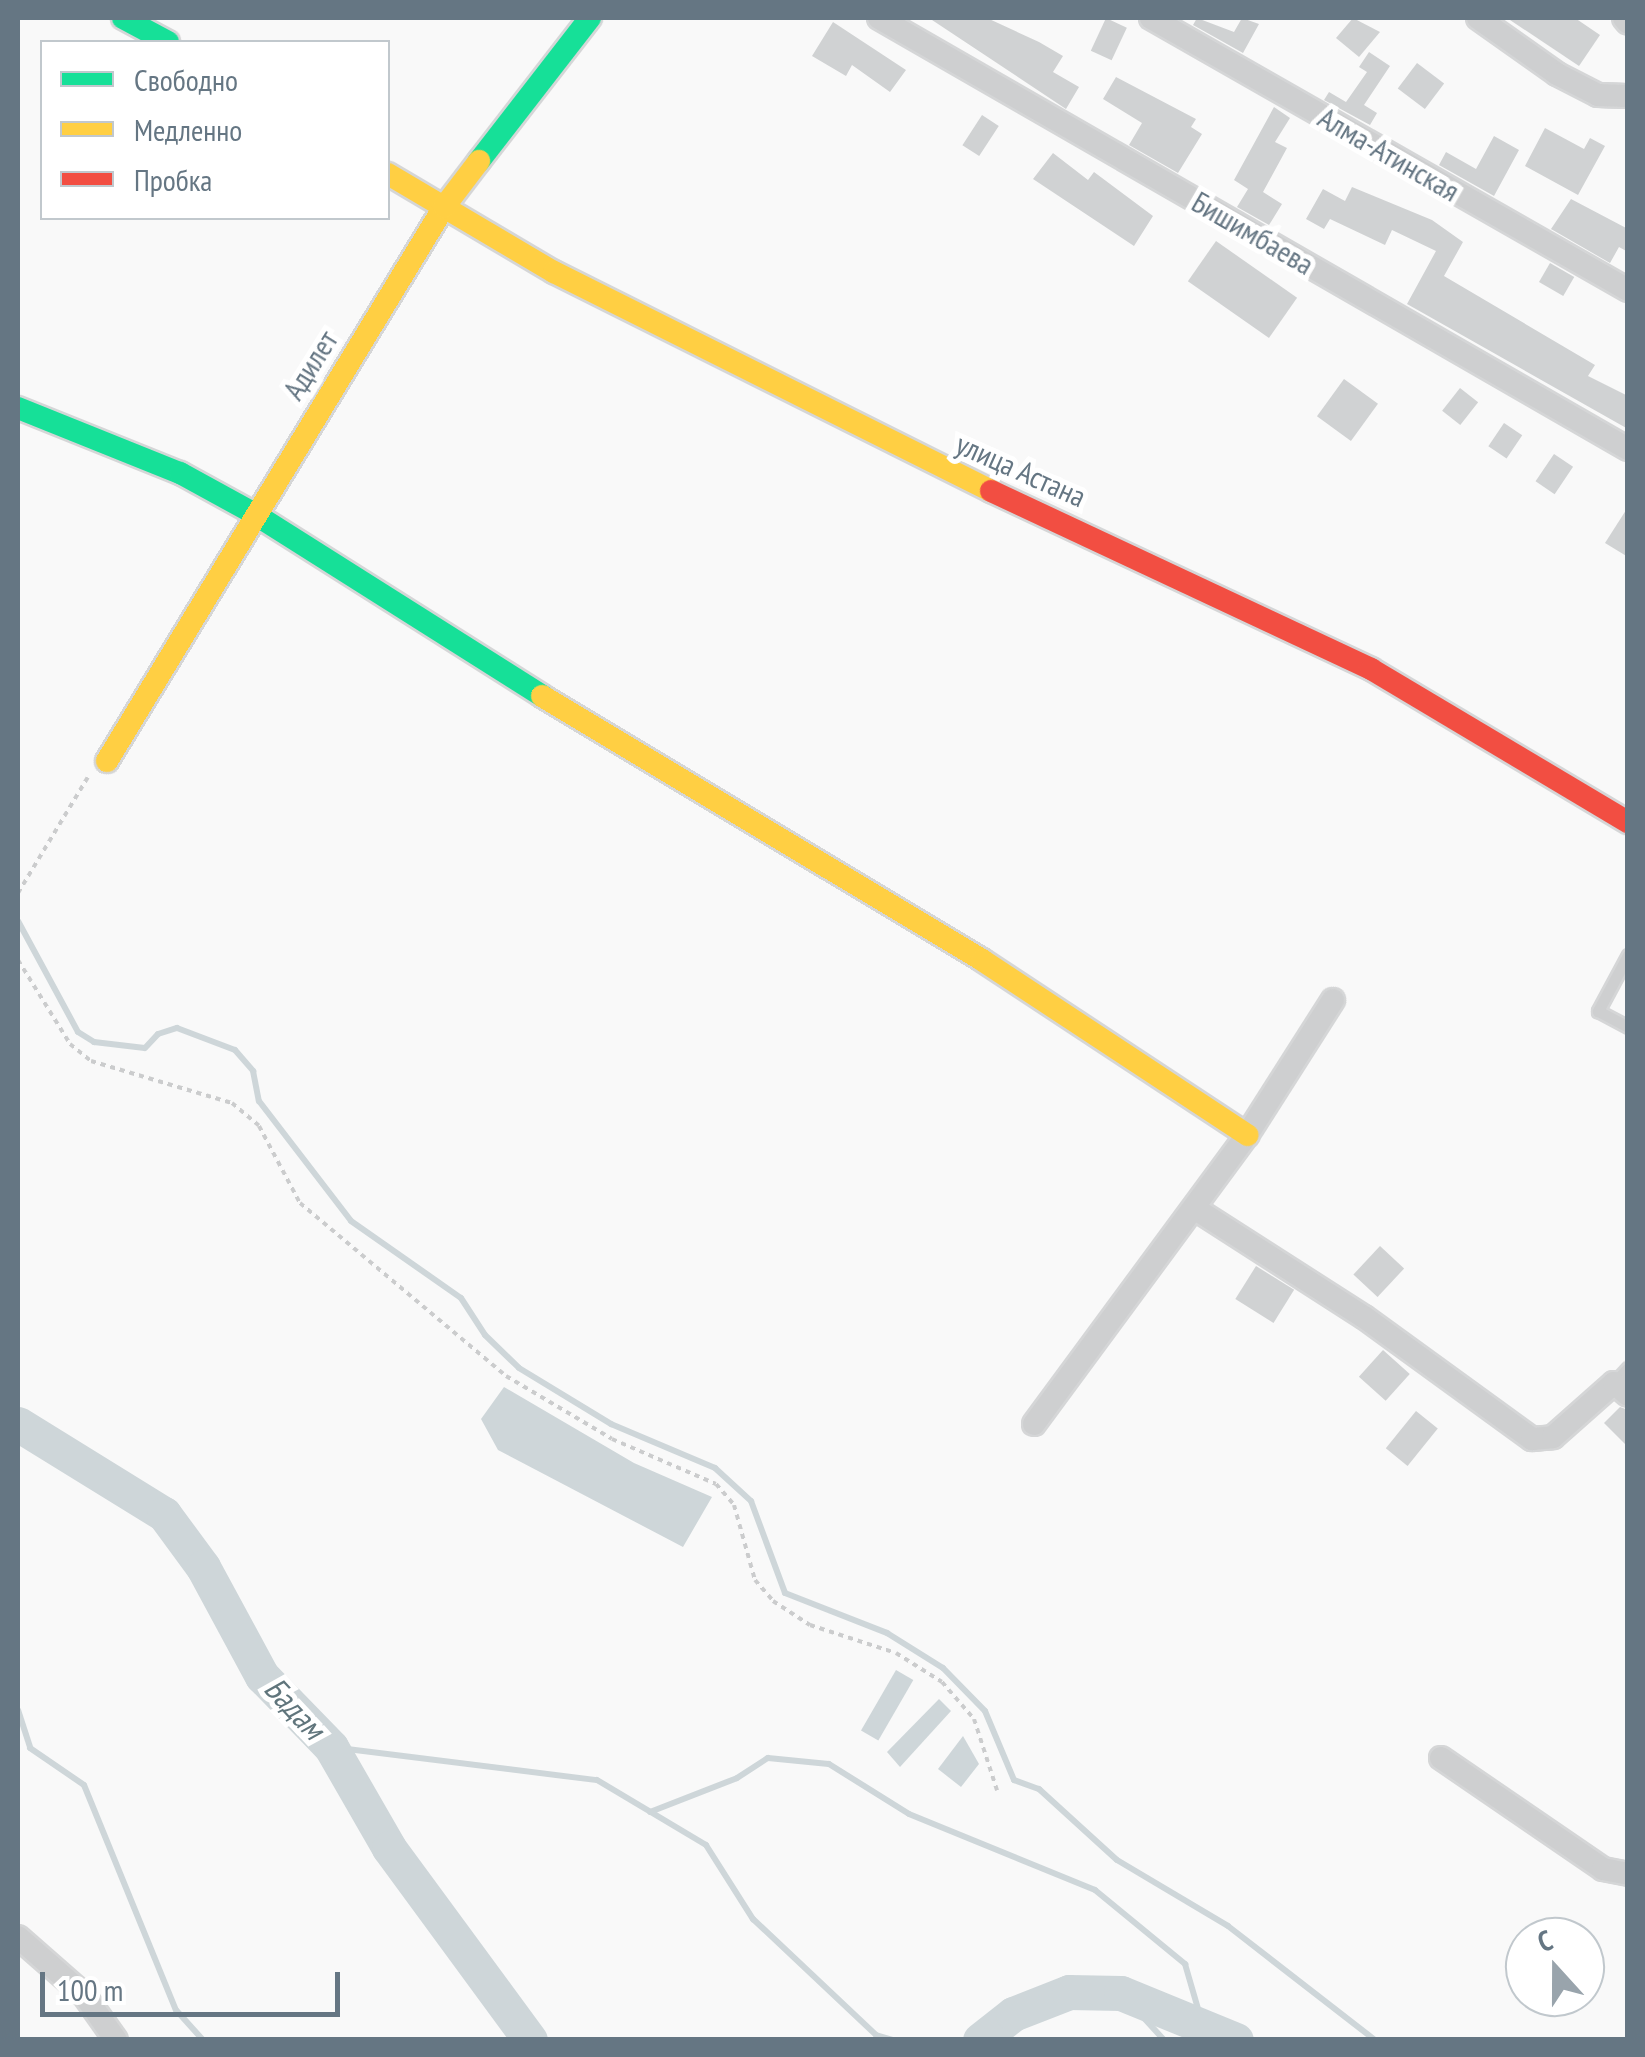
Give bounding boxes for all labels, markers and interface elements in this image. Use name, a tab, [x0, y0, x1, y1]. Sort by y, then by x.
legend	[40, 40, 390, 220]
text: Свободно	[134, 60, 238, 99]
street label: Алма-Атинская	[1312, 99, 1466, 209]
text: Медленно	[134, 110, 242, 149]
text: Пробка	[134, 160, 212, 199]
street label: Бишимбаева	[1186, 184, 1320, 282]
street label: Адилет	[275, 324, 345, 406]
street label: улица Астана	[950, 425, 1092, 515]
water label: Бадам	[257, 1669, 333, 1747]
north arrow	[1505, 1917, 1605, 2017]
text: С	[1532, 1921, 1557, 1960]
scale bar	[45, 1952, 345, 2014]
text: 100 m	[57, 1970, 123, 2009]

